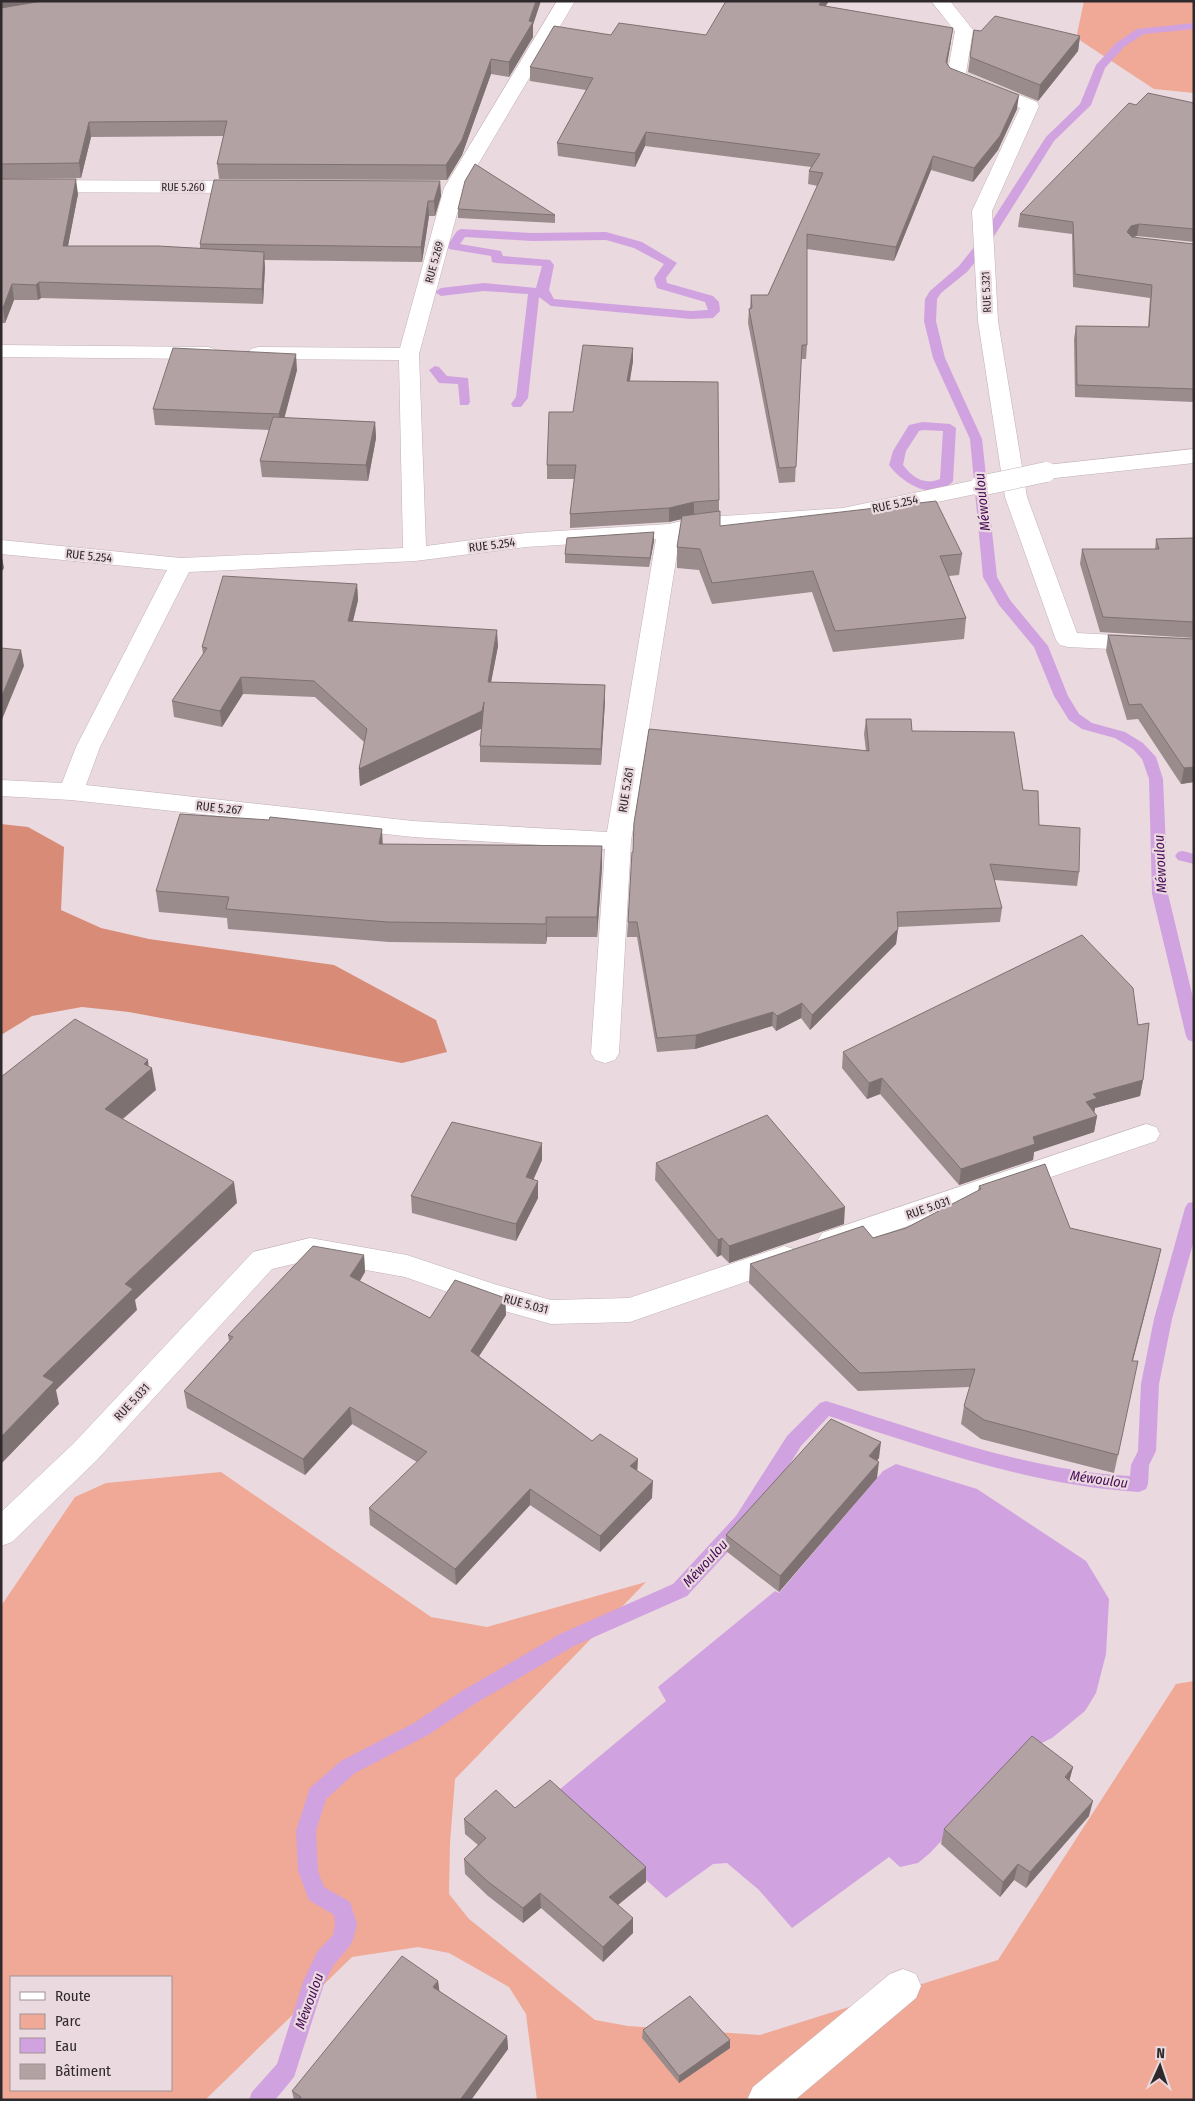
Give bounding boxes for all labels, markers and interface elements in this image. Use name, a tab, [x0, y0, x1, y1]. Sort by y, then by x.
street label: RUE 5.260	[161, 181, 205, 194]
street label: RUE 5.269	[423, 240, 446, 285]
street label: RUE 5.321	[979, 271, 994, 313]
water label: Méwoulou	[971, 472, 994, 532]
street label: RUE 5.254	[871, 492, 919, 516]
street label: RUE 5.254	[468, 535, 516, 555]
street label: RUE 5.254	[65, 547, 113, 565]
street label: RUE 5.261	[616, 766, 636, 814]
street label: RUE 5.267	[195, 799, 243, 817]
water label: Méwoulou	[1150, 834, 1171, 894]
street label: RUE 5.031	[904, 1194, 952, 1222]
street label: RUE 5.031	[502, 1291, 550, 1317]
street label: RUE 5.031	[111, 1380, 153, 1424]
water label: Méwoulou	[1069, 1467, 1129, 1492]
water label: Méwoulou	[679, 1536, 731, 1590]
water label: Méwoulou	[292, 1971, 327, 2031]
legend	[10, 1976, 172, 2091]
text: Route	[55, 1987, 91, 2005]
text: Parc	[55, 2012, 81, 2030]
text: Eau	[55, 2037, 77, 2055]
north arrow	[1135, 2041, 1185, 2091]
text: N	[1156, 2045, 1165, 2062]
text: Bâtiment	[55, 2062, 111, 2080]

